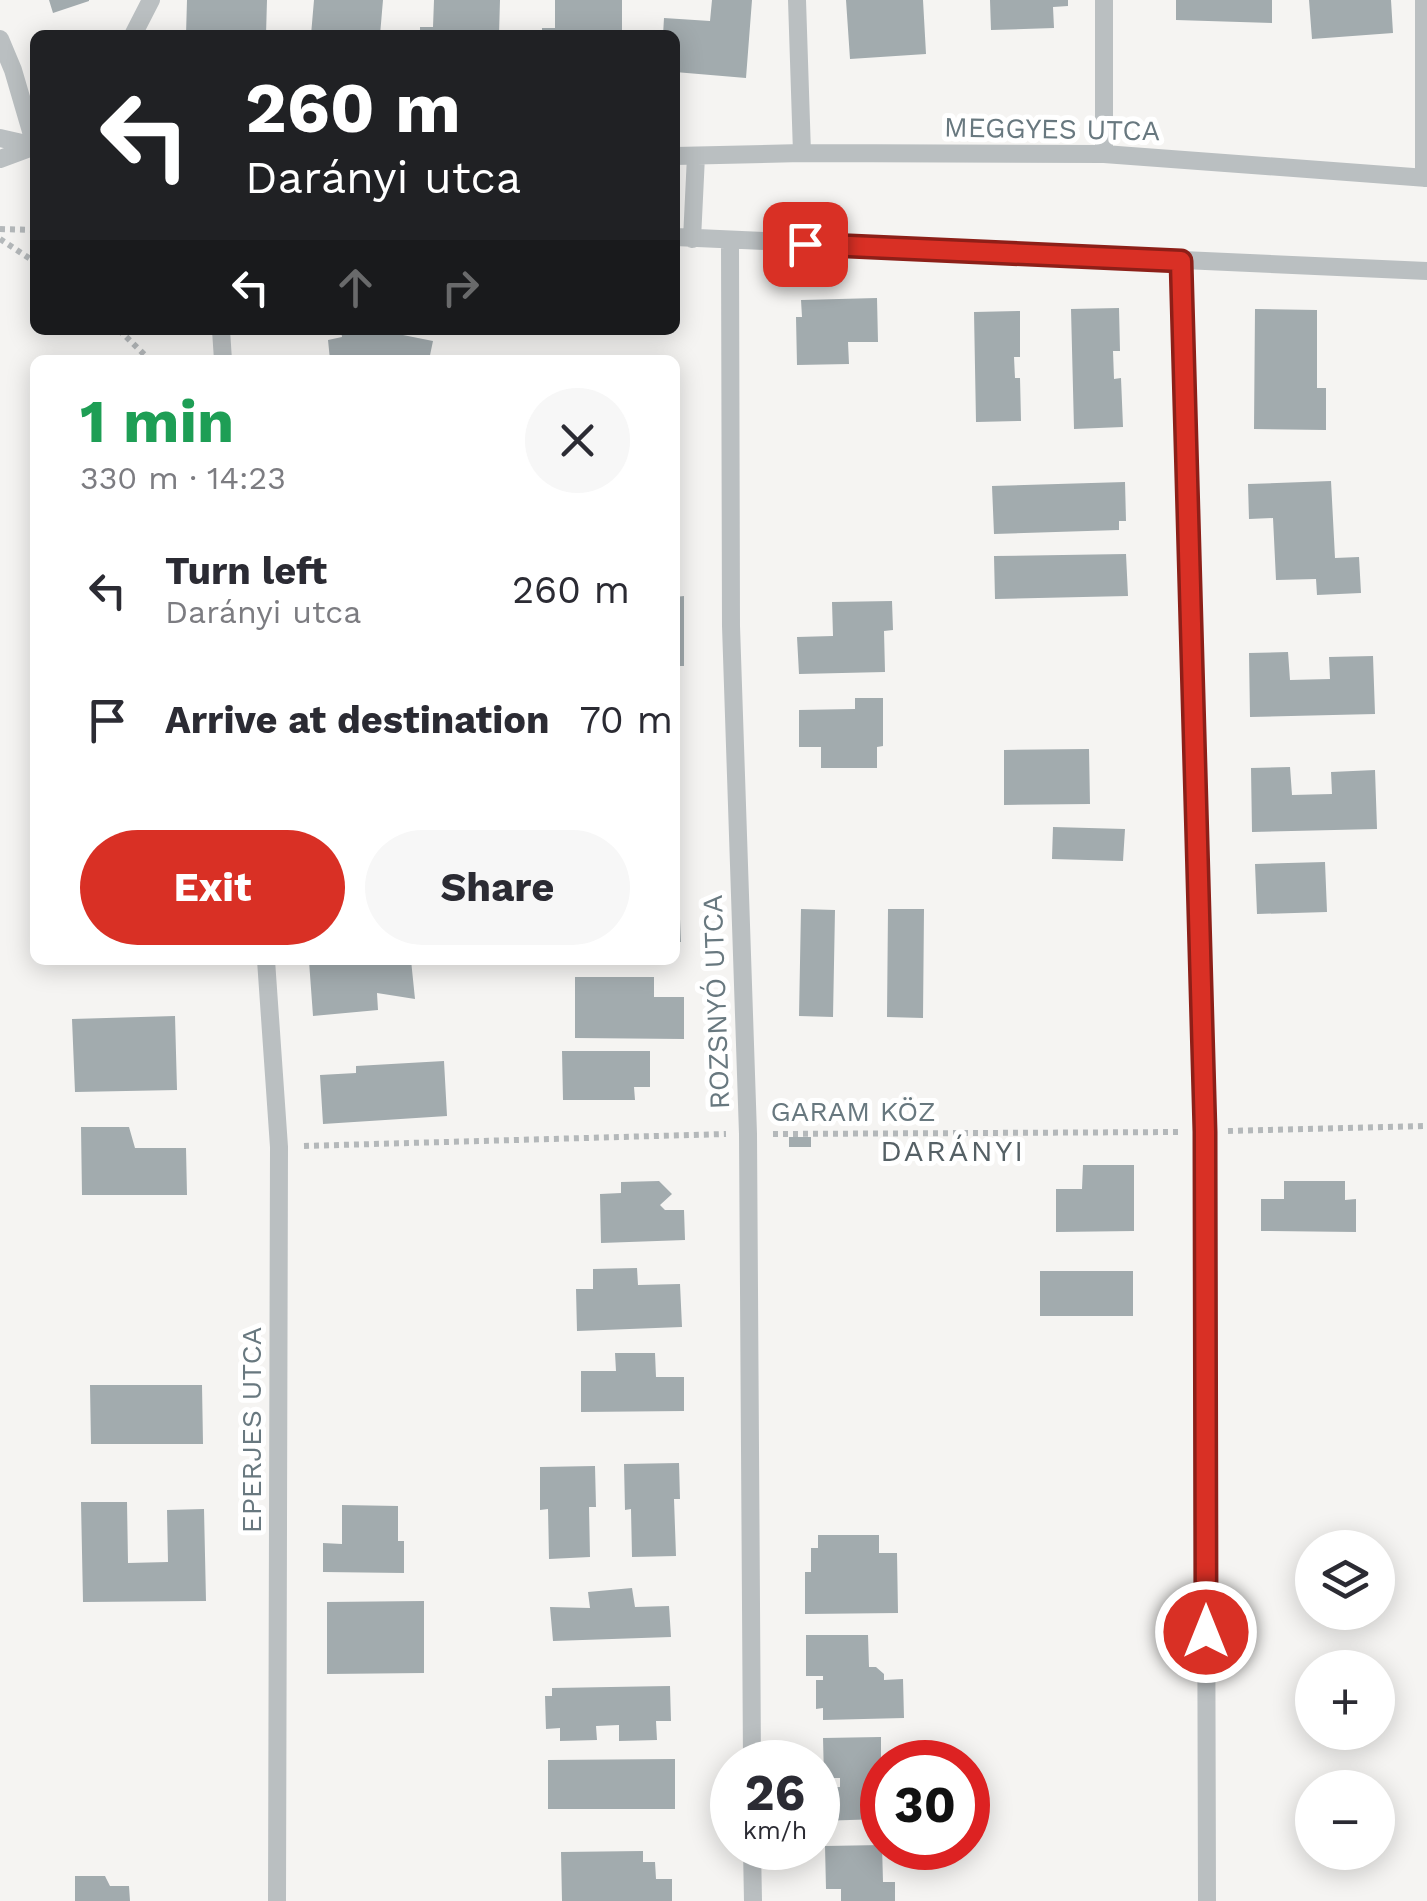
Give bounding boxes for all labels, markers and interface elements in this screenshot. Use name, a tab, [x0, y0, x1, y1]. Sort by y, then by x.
text: 260 m	[245, 67, 461, 149]
icon: left	[80, 70, 210, 200]
street label: MEGGYES UTCA	[944, 111, 1160, 147]
text: Darányi utca	[245, 151, 521, 204]
pin	[763, 202, 848, 287]
icon: arrive	[778, 217, 833, 272]
icon: left	[223, 260, 278, 315]
icon: ahead	[328, 260, 383, 315]
icon: right	[433, 260, 488, 315]
text: 1 min	[80, 386, 234, 457]
button: close	[525, 388, 630, 493]
text: 330 m · 14:23	[80, 459, 286, 497]
text: Turn left	[165, 549, 327, 593]
icon: left	[80, 563, 135, 618]
text: 260 m	[512, 568, 630, 612]
text: Darányi utca	[165, 593, 361, 631]
icon: arrive	[80, 693, 135, 748]
text: Arrive at destination	[165, 698, 550, 742]
text: 70 m	[580, 698, 673, 742]
button: Exit	[80, 830, 345, 945]
button: Share	[365, 830, 630, 945]
street label: ROZSNYÓ UTCA	[696, 894, 736, 1110]
street label: GARAM KÖZ	[770, 1095, 936, 1128]
district label: DARÁNYI	[880, 1133, 1026, 1168]
street label: EPERJES UTCA	[235, 1327, 268, 1533]
map controls	[1295, 1530, 1395, 1870]
button: layers	[1295, 1530, 1395, 1630]
position arrow	[1154, 1580, 1258, 1684]
button: +	[1295, 1650, 1395, 1750]
speed limit sign: 30	[860, 1740, 990, 1870]
text: 26	[745, 1763, 805, 1822]
button: −	[1295, 1770, 1395, 1870]
text: km/h	[743, 1816, 807, 1845]

